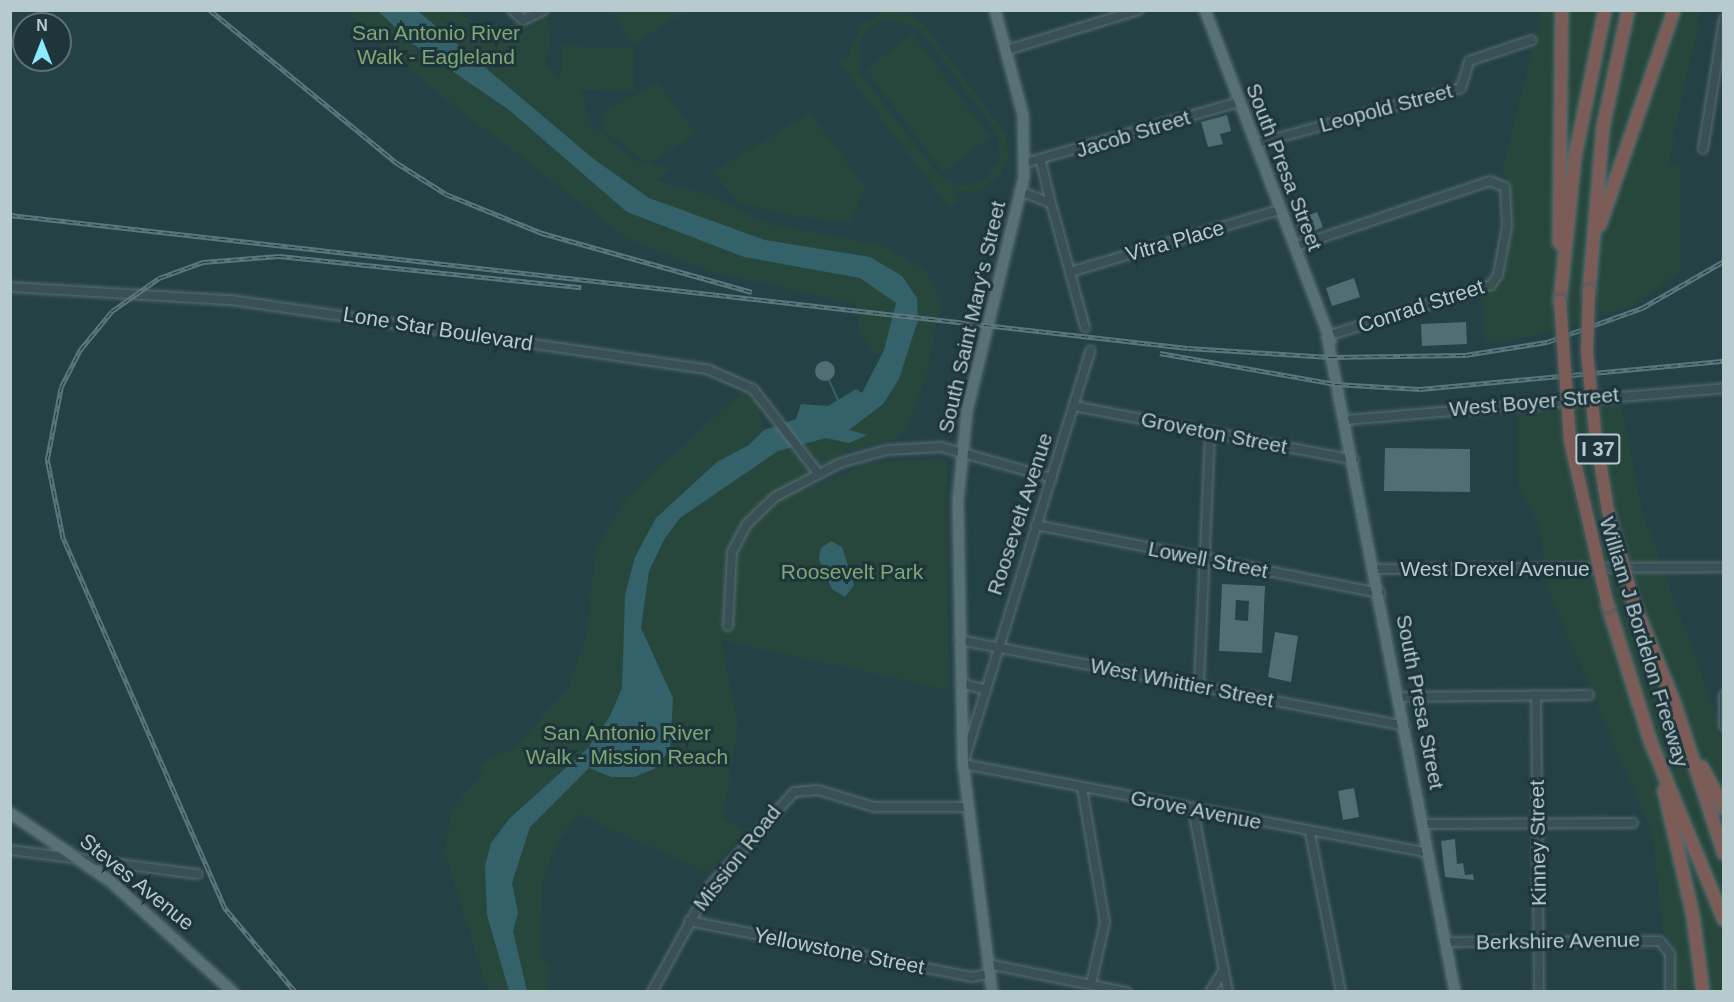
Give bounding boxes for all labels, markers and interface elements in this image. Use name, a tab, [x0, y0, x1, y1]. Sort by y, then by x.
north arrow	[12, 12, 72, 72]
text: N	[36, 17, 48, 34]
park label: San Antonio River Walk - Eagleland	[351, 20, 521, 70]
street label: Leopold Street	[1317, 78, 1455, 138]
street label: South Presa Street	[1240, 80, 1328, 254]
street label: Jacob Street	[1073, 105, 1193, 163]
street label: South Saint Mary's Street	[933, 198, 1011, 436]
street label: Vitra Place	[1123, 215, 1227, 267]
street label: Conrad Street	[1355, 274, 1487, 338]
street label: Lone Star Boulevard	[341, 302, 535, 356]
street label: West Boyer Street	[1448, 382, 1620, 422]
street label: Groveton Street	[1139, 406, 1289, 460]
street label: Roosevelt Avenue	[982, 429, 1058, 599]
road number: I 37	[1574, 432, 1622, 466]
street label: William J Bordelon Freeway	[1594, 514, 1694, 770]
street label: Lowell Street	[1146, 536, 1270, 584]
street label: West Drexel Avenue	[1400, 556, 1590, 582]
park label: Roosevelt Park	[781, 559, 923, 585]
street label: South Presa Street	[1391, 613, 1449, 791]
street label: West Whittier Street	[1088, 653, 1276, 713]
park label: San Antonio River Walk - Mission Reach	[526, 720, 728, 770]
street label: Kinney Street	[1524, 780, 1552, 906]
street label: Grove Avenue	[1128, 785, 1264, 835]
street label: Mission Road	[688, 800, 786, 916]
street label: Steves Avenue	[74, 828, 200, 936]
street label: Yellowstone Street	[752, 922, 926, 980]
street label: Berkshire Avenue	[1475, 927, 1641, 955]

